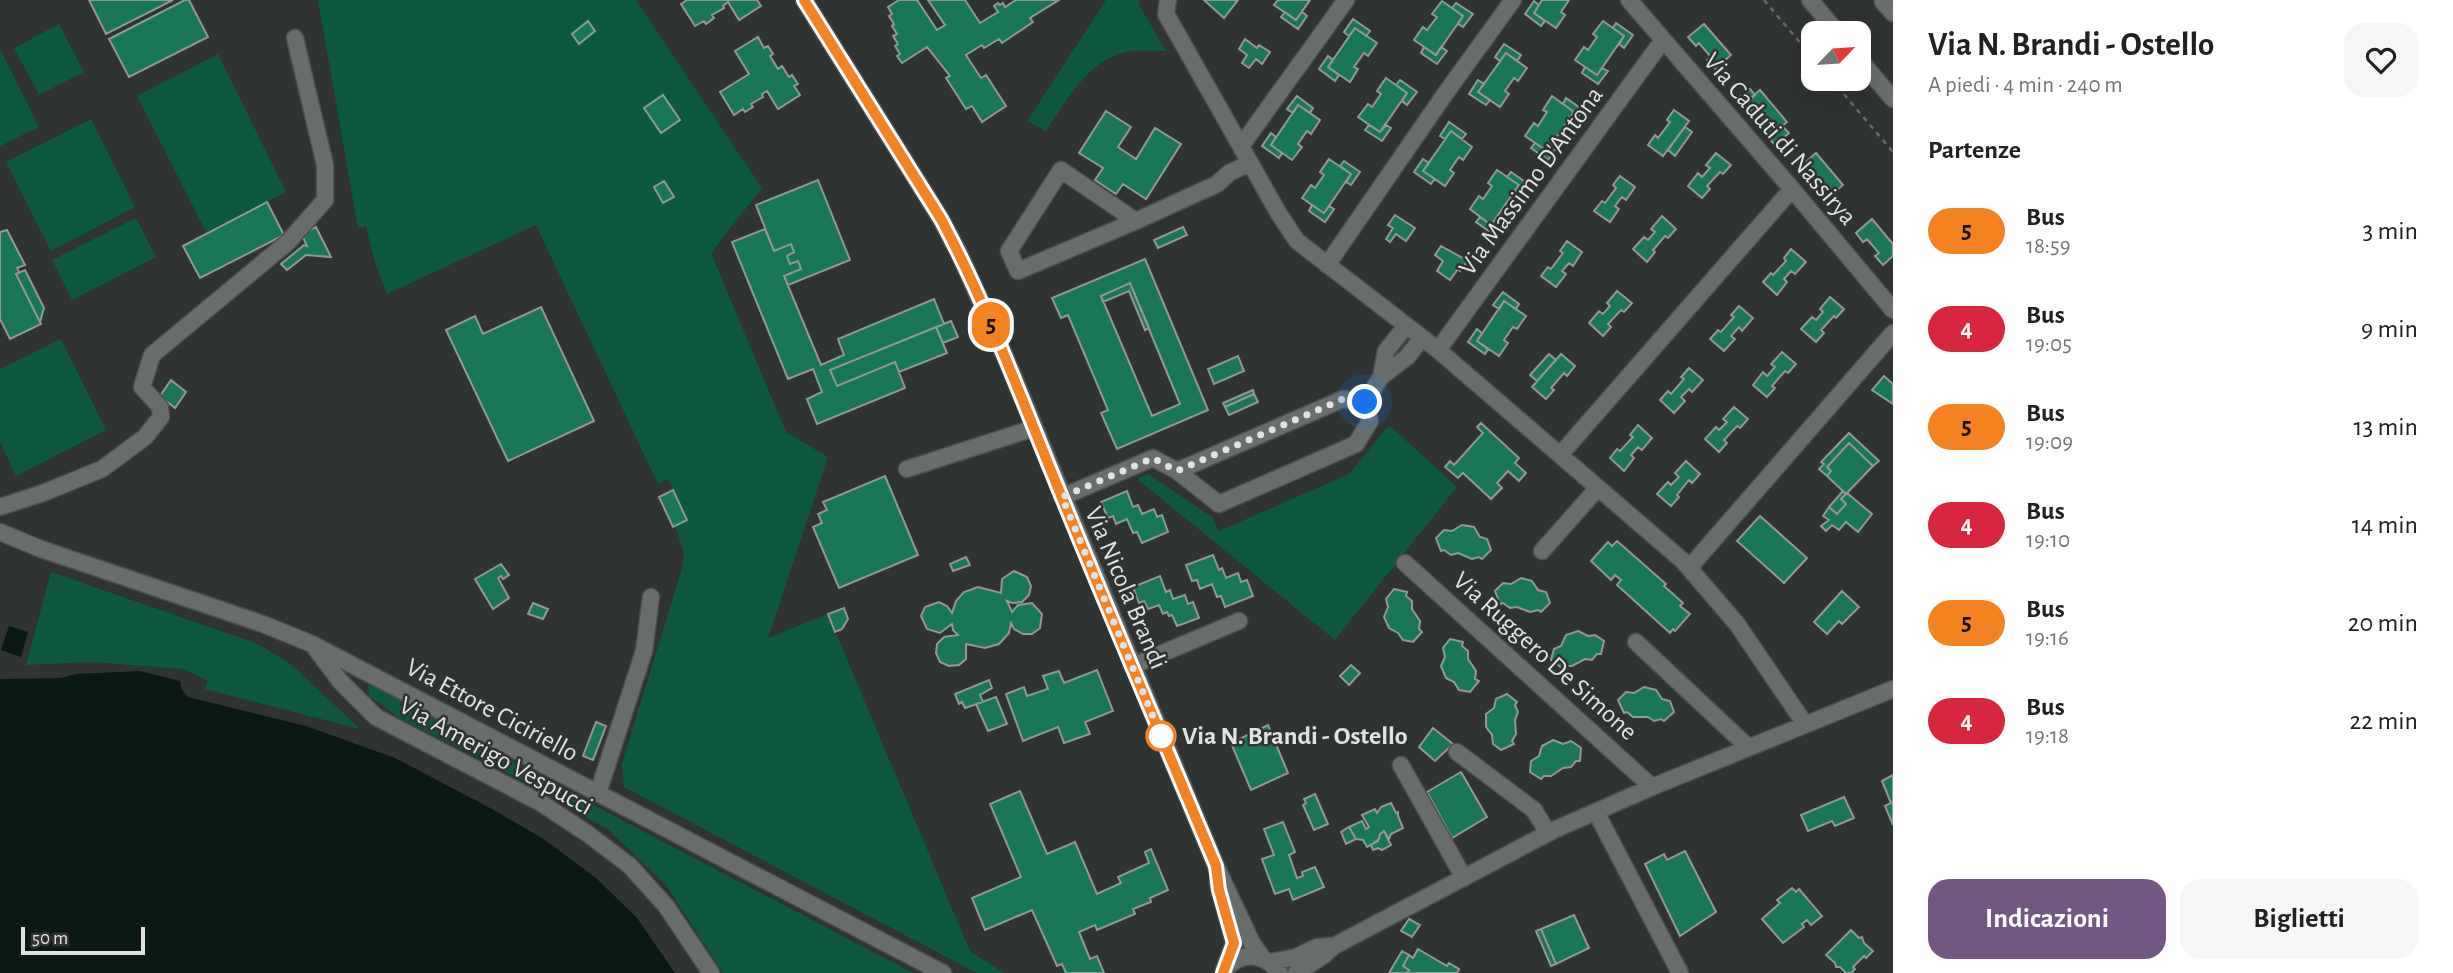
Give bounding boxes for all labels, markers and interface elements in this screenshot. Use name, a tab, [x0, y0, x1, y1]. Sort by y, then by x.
north arrow	[1801, 21, 1871, 91]
map controls	[1801, 21, 1871, 91]
button: heart	[2344, 23, 2418, 97]
text: Via N. Brandi - Ostello	[1928, 29, 2214, 62]
street label: Via Caduti di Nassirya	[1698, 48, 1862, 230]
text: A piedi · 4 min · 240 m	[1928, 74, 2123, 97]
street label: Via Massimo D'Antona	[1454, 82, 1608, 280]
text: Partenze	[1928, 137, 2021, 163]
text: Bus	[2026, 204, 2065, 230]
text: 3 min	[2362, 218, 2418, 244]
text: 5	[1961, 219, 1972, 243]
text: 18:59	[2026, 235, 2071, 258]
line badge: 5	[968, 302, 1014, 348]
text: Bus	[2026, 302, 2065, 328]
text: 5	[986, 313, 996, 337]
text: 9 min	[2361, 316, 2418, 342]
text: 4	[1960, 317, 1973, 341]
text: 19:05	[2026, 333, 2072, 356]
your location	[1347, 384, 1382, 419]
text: Bus	[2026, 400, 2065, 426]
text: 13 min	[2354, 414, 2418, 440]
text: 5	[1961, 415, 1972, 439]
text: 19:09	[2026, 431, 2073, 454]
text: Bus	[2026, 498, 2065, 524]
street label: Via Nicola Brandi	[1080, 503, 1172, 673]
text: 14 min	[2352, 512, 2418, 538]
text: 4	[1960, 513, 1973, 537]
text: 19:10	[2026, 529, 2070, 552]
street label: Via Ruggero De Simone	[1448, 567, 1642, 745]
text: Bus	[2026, 596, 2065, 622]
text: 20 min	[2348, 610, 2418, 636]
text: 5	[1961, 611, 1972, 635]
text: 19:16	[2026, 627, 2069, 650]
street label: Via Ettore Ciciriello	[402, 654, 582, 766]
street label: Via Amerigo Vespucci	[395, 692, 597, 820]
text: Bus	[2026, 694, 2065, 720]
text: 22 min	[2350, 708, 2418, 734]
text: 4	[1960, 709, 1973, 733]
marker: Via N. Brandi - Ostello	[1146, 721, 1176, 751]
place label: Via N. Brandi - Ostello	[1182, 723, 1408, 749]
text: 19:18	[2026, 725, 2069, 748]
button: Indicazioni	[1928, 879, 2166, 959]
button: Biglietti	[2180, 879, 2418, 959]
scale bar	[21, 924, 145, 956]
text: 50 m	[32, 929, 68, 948]

